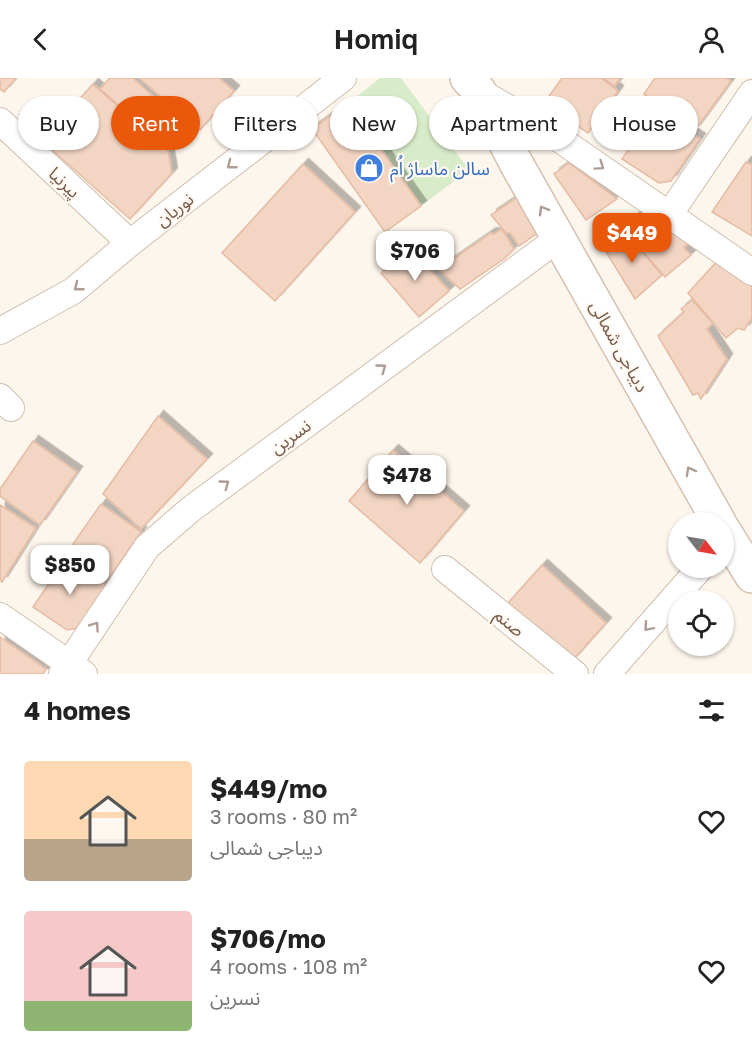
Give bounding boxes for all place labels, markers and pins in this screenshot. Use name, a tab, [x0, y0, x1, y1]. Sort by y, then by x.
shop icon: سالن ماساژ اُم	[353, 152, 385, 184]
place label: سالن ماساژ اُم	[390, 155, 490, 183]
pin: $449	[596, 213, 668, 264]
pin: $706	[379, 231, 451, 282]
pin: $478	[371, 455, 443, 506]
pin: $850	[34, 545, 106, 596]

